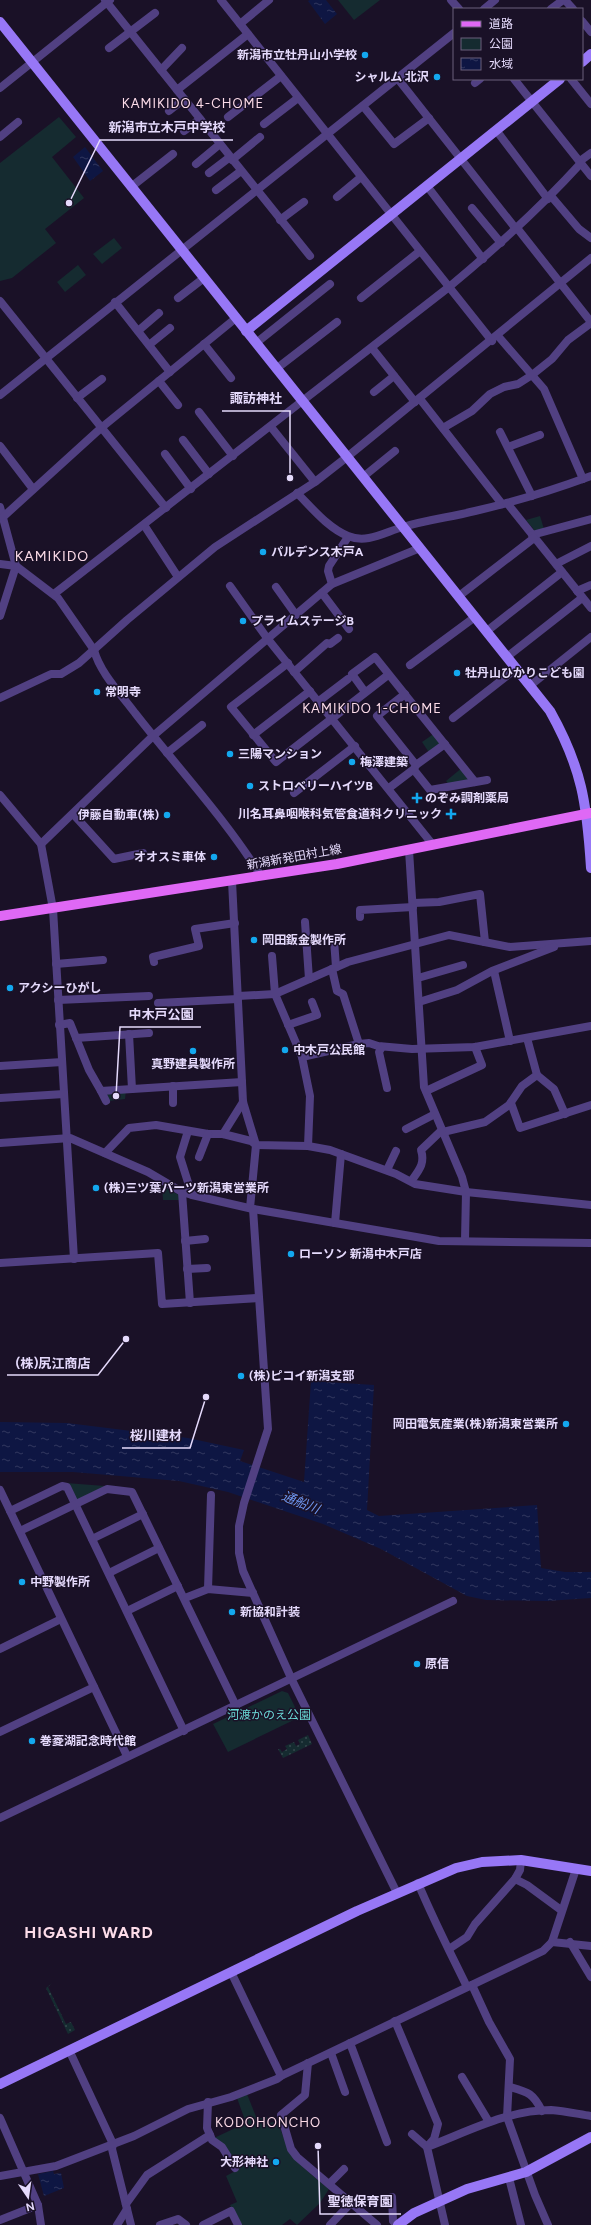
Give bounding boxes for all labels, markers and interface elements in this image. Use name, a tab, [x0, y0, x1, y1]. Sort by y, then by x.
legend	[453, 8, 583, 80]
text: 道路	[489, 17, 513, 31]
text: 公園	[489, 37, 513, 51]
place label: 新潟市立牡丹山小学校	[237, 48, 357, 62]
marker: 新潟市立牡丹山小学校	[360, 50, 370, 60]
text: 水域	[489, 57, 513, 71]
place label: シャルム 北沢	[354, 70, 429, 84]
marker: シャルム 北沢	[432, 72, 442, 82]
district label: KAMIKIDO 4-CHOME	[122, 96, 264, 111]
callout: 新潟市立木戸中学校	[100, 115, 233, 140]
text: 新潟市立木戸中学校	[108, 120, 226, 135]
callout: 諏訪神社	[222, 386, 290, 411]
text: 諏訪神社	[230, 391, 282, 406]
place label: パルデンス木戸A	[271, 545, 364, 559]
marker: パルデンス木戸A	[258, 547, 268, 557]
district label: KAMIKIDO	[15, 548, 89, 565]
place label: プライムステージB	[251, 614, 354, 628]
marker: プライムステージB	[238, 616, 248, 626]
place label: 牡丹山ひかりこども園	[465, 666, 585, 680]
marker: 牡丹山ひかりこども園	[452, 668, 462, 678]
place label: 常明寺	[105, 685, 141, 699]
marker: 常明寺	[92, 687, 102, 697]
district label: KAMIKIDO 1-CHOME	[302, 701, 442, 716]
place label: 三陽マンション	[238, 747, 322, 761]
marker: 三陽マンション	[225, 749, 235, 759]
place label: 梅澤建築	[360, 755, 408, 769]
marker: 梅澤建築	[347, 757, 357, 767]
place label: ストロベリーハイツB	[258, 779, 373, 793]
marker: ストロベリーハイツB	[245, 781, 255, 791]
place label: のぞみ調剤薬局	[425, 791, 509, 805]
marker: のぞみ調剤薬局	[412, 793, 422, 803]
place label: 川名耳鼻咽喉科気管食道科クリニック	[238, 807, 442, 821]
place label: 伊藤自動車(株)	[78, 808, 159, 822]
marker: 川名耳鼻咽喉科気管食道科クリニック	[445, 808, 457, 820]
marker: 伊藤自動車(株)	[162, 810, 172, 820]
street label: 新潟新発田村上線	[246, 842, 342, 872]
place label: オオスミ車体	[134, 850, 206, 864]
marker: オオスミ車体	[209, 852, 219, 862]
place label: 岡田鈑金製作所	[262, 933, 346, 947]
marker: 岡田鈑金製作所	[249, 935, 259, 945]
place label: アクシーひがし	[18, 981, 101, 995]
marker: アクシーひがし	[5, 983, 15, 993]
callout: 中木戸公園	[120, 1002, 201, 1027]
text: 中木戸公園	[128, 1007, 194, 1022]
place label: 中木戸公民館	[293, 1043, 365, 1057]
marker: 中木戸公民館	[280, 1045, 290, 1055]
marker: 真野建具製作所	[188, 1046, 198, 1056]
place label: 真野建具製作所	[151, 1057, 235, 1071]
place label: (株)三ツ葉パーツ新潟東営業所	[104, 1181, 269, 1195]
marker: (株)三ツ葉パーツ新潟東営業所	[91, 1183, 101, 1193]
place label: ローソン 新潟中木戸店	[299, 1247, 422, 1261]
marker: ローソン 新潟中木戸店	[286, 1249, 296, 1259]
callout: (株)尻江商店	[7, 1350, 98, 1375]
text: (株)尻江商店	[16, 1356, 90, 1371]
place label: (株)ピコイ新潟支部	[249, 1369, 354, 1383]
marker: (株)ピコイ新潟支部	[236, 1371, 246, 1381]
place label: 岡田電気産業(株)新潟東営業所	[393, 1417, 558, 1431]
marker: 岡田電気産業(株)新潟東営業所	[561, 1419, 571, 1429]
callout: 桜川建材	[122, 1423, 190, 1448]
text: 桜川建材	[130, 1428, 182, 1443]
water label: 通船川	[280, 1488, 324, 1517]
place label: 中野製作所	[30, 1575, 90, 1589]
marker: 中野製作所	[17, 1577, 27, 1587]
place label: 新協和計装	[240, 1605, 300, 1619]
marker: 新協和計装	[227, 1607, 237, 1617]
place label: 原信	[425, 1657, 449, 1671]
marker: 原信	[412, 1659, 422, 1669]
park label: 河渡かのえ公園	[227, 1708, 311, 1722]
place label: 巻菱湖記念時代館	[40, 1734, 136, 1748]
marker: 巻菱湖記念時代館	[27, 1736, 37, 1746]
district label: HIGASHI WARD	[24, 1923, 154, 1942]
district label: KODOHONCHO	[215, 2115, 321, 2130]
place label: 大形神社	[220, 2155, 268, 2169]
marker: 大形神社	[271, 2157, 281, 2167]
north arrow	[8, 2177, 48, 2217]
callout: 聖徳保育園	[320, 2189, 401, 2214]
text: 聖徳保育園	[327, 2194, 393, 2209]
text: N	[25, 2199, 36, 2214]

